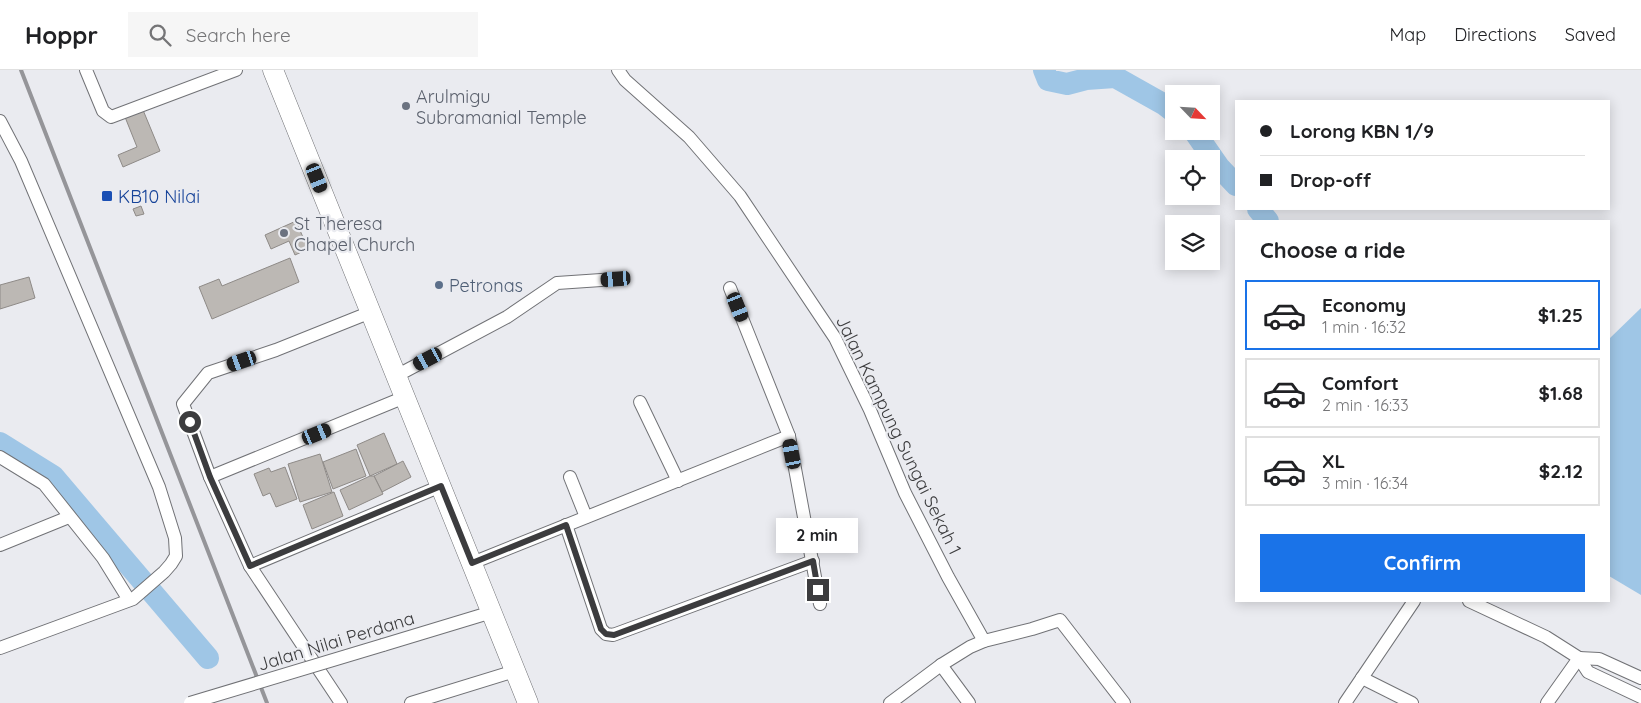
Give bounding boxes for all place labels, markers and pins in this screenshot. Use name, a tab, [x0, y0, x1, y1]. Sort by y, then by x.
place label: Arulmigu Subramanial Temple	[416, 85, 587, 129]
marker: Arulmigu Subramanial Temple	[400, 100, 412, 112]
place label: KB10 Nilai	[118, 185, 200, 208]
marker: KB10 Nilai	[100, 189, 114, 203]
place label: St Theresa Chapel Church	[294, 212, 415, 256]
marker: St Theresa Chapel Church	[278, 227, 290, 239]
place label: Petronas	[449, 274, 523, 297]
marker: Petronas	[433, 279, 445, 291]

